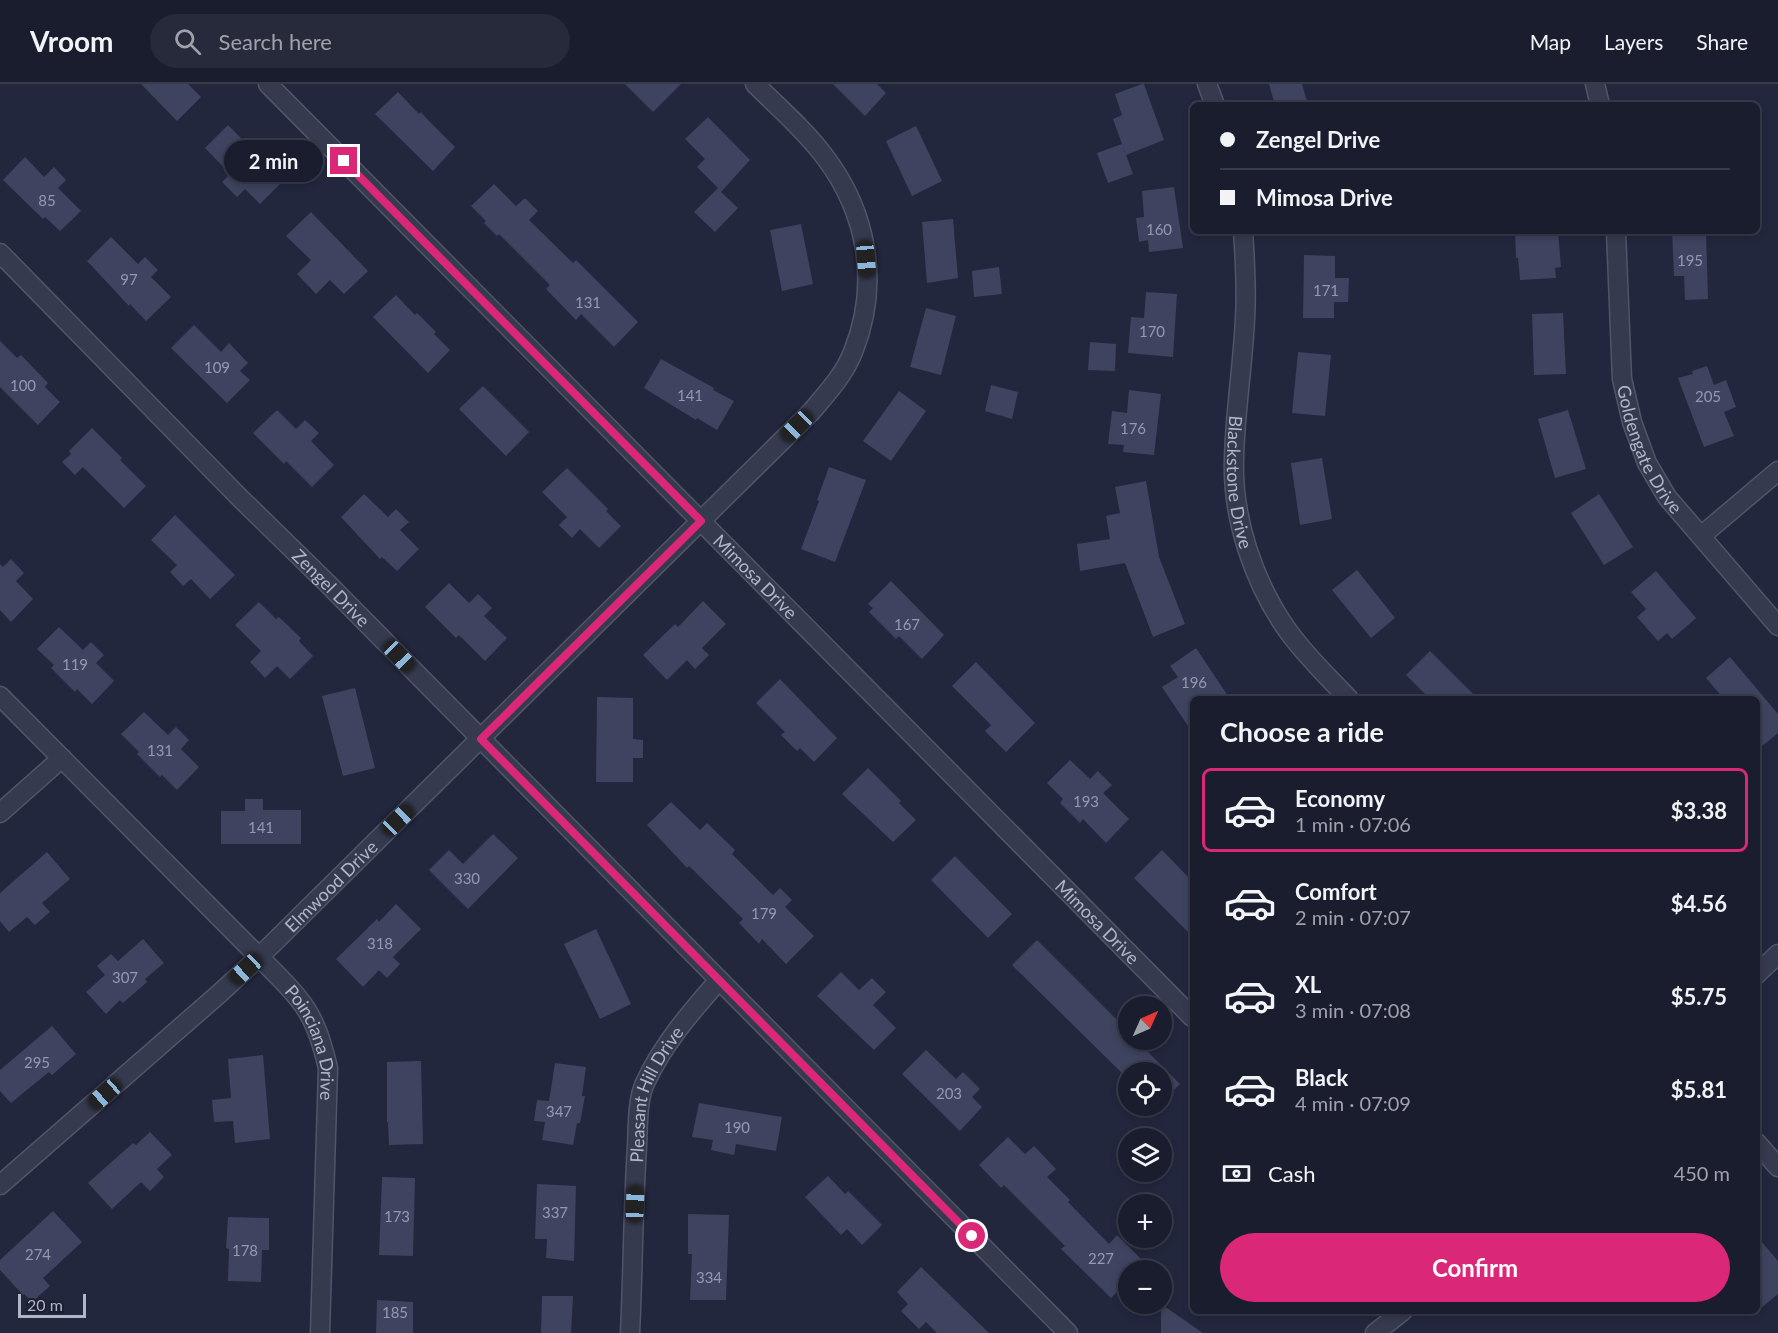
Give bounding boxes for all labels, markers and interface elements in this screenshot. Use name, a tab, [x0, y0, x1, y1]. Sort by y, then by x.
search box	[150, 14, 570, 68]
text: Vroom	[30, 24, 114, 58]
icon: search	[171, 25, 204, 58]
text: Search here	[219, 28, 332, 55]
text: Map	[1530, 29, 1571, 54]
text: Layers	[1604, 29, 1663, 54]
text: Share	[1696, 29, 1748, 54]
text: Zengel Drive	[1256, 126, 1380, 153]
callout: 2 min	[224, 140, 323, 182]
route end	[330, 147, 357, 174]
text: 2 min	[249, 149, 298, 173]
text: Mimosa Drive	[1256, 184, 1393, 211]
house number: 85	[38, 191, 56, 209]
house number: 160	[1146, 220, 1172, 238]
car	[855, 240, 877, 278]
house number: 195	[1677, 251, 1703, 269]
house number: 97	[120, 270, 138, 288]
house number: 171	[1313, 281, 1339, 299]
house number: 131	[575, 293, 601, 311]
house number: 170	[1139, 322, 1165, 340]
house number: 109	[204, 358, 230, 376]
house number: 100	[10, 376, 36, 394]
street label: Goldengate Drive	[1613, 383, 1687, 518]
house number: 141	[677, 386, 703, 404]
house number: 205	[1695, 387, 1721, 405]
car	[778, 407, 816, 445]
street label: Blackstone Drive	[1223, 415, 1258, 551]
house number: 176	[1120, 419, 1146, 437]
street label: Mimosa Drive	[709, 529, 802, 623]
street label: Zengel Drive	[288, 544, 375, 631]
house number: 167	[894, 615, 920, 633]
car	[380, 637, 418, 675]
house number: 119	[62, 655, 88, 673]
house number: 196	[1181, 673, 1207, 691]
text: Choose a ride	[1220, 715, 1384, 748]
house number: 131	[147, 741, 173, 759]
icon: car	[1223, 783, 1277, 837]
text: Economy	[1295, 785, 1385, 812]
house number: 193	[1073, 792, 1099, 810]
text: $3.38	[1671, 797, 1727, 824]
car	[379, 801, 417, 839]
text: 1 min · 07:06	[1295, 812, 1411, 836]
house number: 141	[248, 818, 274, 836]
street label: Elmwood Drive	[280, 836, 382, 937]
house number: 330	[454, 869, 480, 887]
street label: Mimosa Drive	[1051, 875, 1144, 969]
icon: car	[1223, 876, 1277, 930]
text: Comfort	[1295, 878, 1377, 905]
text: $4.56	[1671, 890, 1727, 917]
house number: 179	[751, 904, 777, 922]
text: 2 min · 07:07	[1295, 905, 1411, 929]
house number: 318	[367, 934, 393, 952]
car	[227, 950, 265, 988]
house number: 307	[112, 968, 138, 986]
icon: car	[1223, 969, 1277, 1023]
text: XL	[1295, 971, 1321, 998]
street label: Poinciana Drive	[281, 980, 339, 1101]
text: $5.75	[1671, 983, 1727, 1010]
north arrow	[1118, 996, 1172, 1050]
map controls	[1118, 996, 1172, 1314]
text: 3 min · 07:08	[1295, 998, 1411, 1022]
street label: Pleasant Hill Drive	[625, 1022, 688, 1163]
house number: 295	[24, 1053, 50, 1071]
button: locate	[1118, 1062, 1172, 1116]
icon: car	[1223, 1062, 1277, 1116]
text: Black	[1295, 1064, 1348, 1091]
car	[86, 1075, 124, 1113]
text: $5.81	[1671, 1076, 1727, 1103]
house number: 203	[936, 1084, 962, 1102]
text: 4 min · 07:09	[1295, 1091, 1411, 1115]
house number: 347	[546, 1102, 572, 1120]
house number: 190	[724, 1118, 750, 1136]
button: layers	[1118, 1128, 1172, 1182]
icon: cash	[1220, 1157, 1253, 1190]
text: Cash	[1268, 1160, 1315, 1187]
text: 450 m	[1674, 1161, 1730, 1185]
car	[625, 1186, 645, 1222]
button: +	[1118, 1194, 1172, 1248]
house number: 337	[542, 1203, 568, 1221]
house number: 173	[384, 1207, 410, 1225]
route start	[958, 1222, 985, 1249]
button: Confirm	[1220, 1233, 1730, 1302]
house number: 178	[232, 1241, 258, 1259]
house number: 274	[25, 1245, 51, 1263]
house number: 227	[1088, 1249, 1114, 1267]
button: −	[1118, 1260, 1172, 1314]
house number: 334	[696, 1268, 722, 1286]
scale bar	[18, 1291, 86, 1318]
text: 20 m	[27, 1295, 63, 1314]
house number: 185	[382, 1303, 408, 1321]

